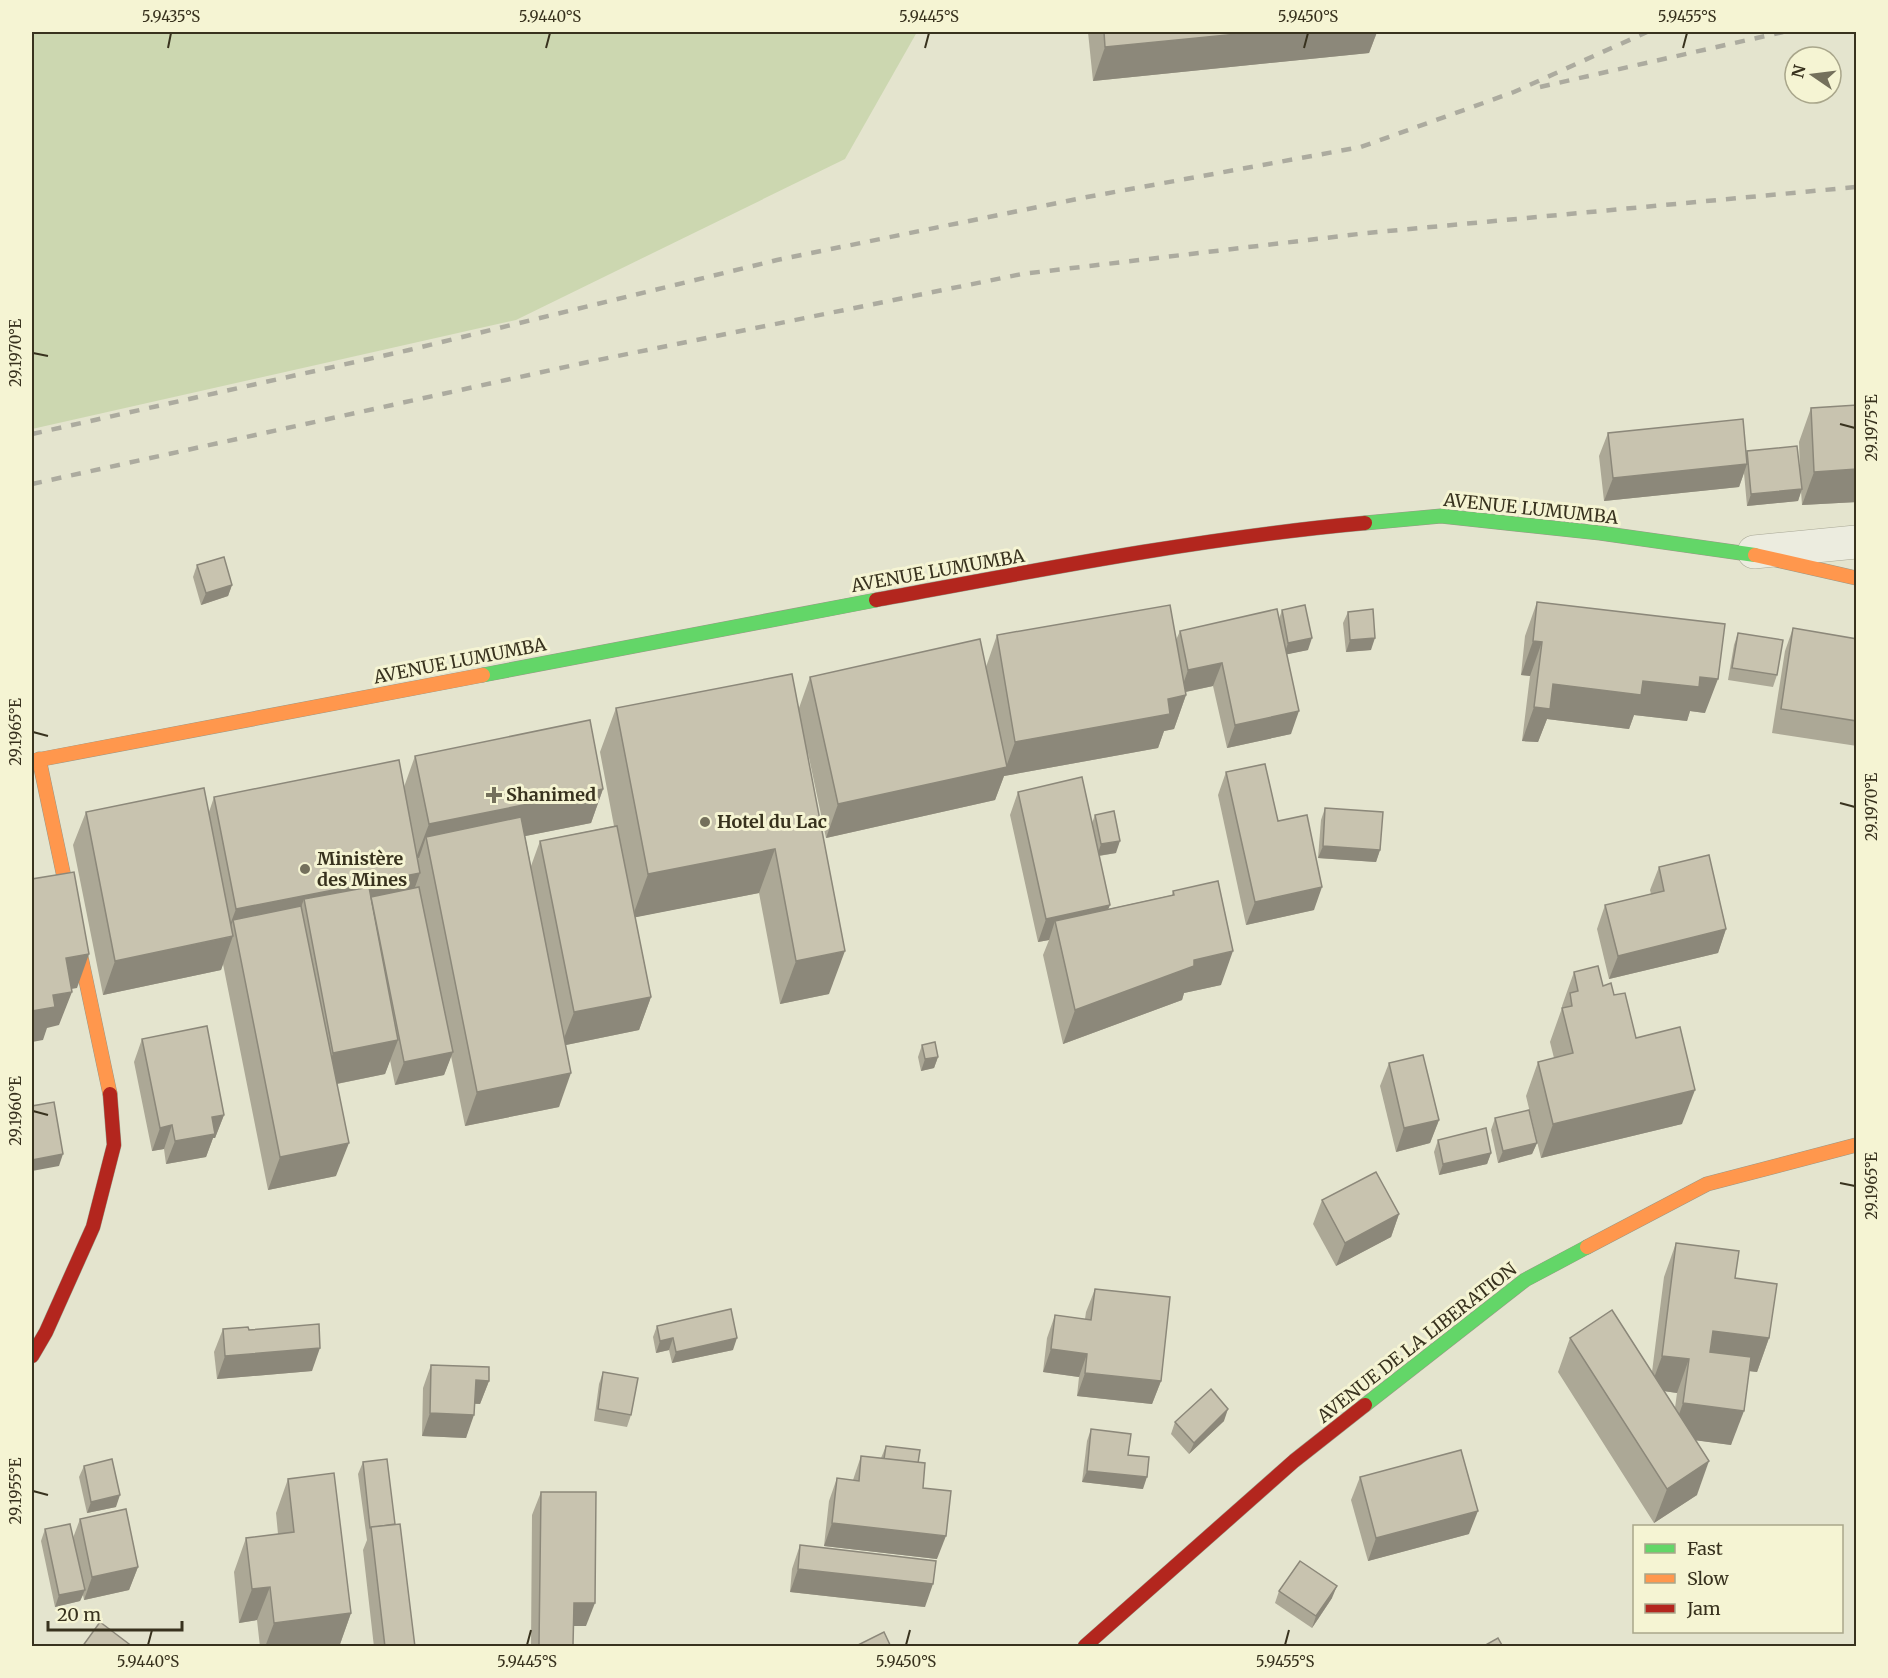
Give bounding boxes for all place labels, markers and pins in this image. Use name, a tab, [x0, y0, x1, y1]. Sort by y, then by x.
place label: Shanimed	[506, 783, 596, 806]
marker: Shanimed	[487, 788, 501, 802]
place label: Hotel du Lac	[717, 810, 827, 833]
marker: Hotel du Lac	[698, 815, 712, 829]
place label: Ministère des Mines	[317, 847, 407, 891]
marker: Ministère des Mines	[298, 862, 312, 876]

